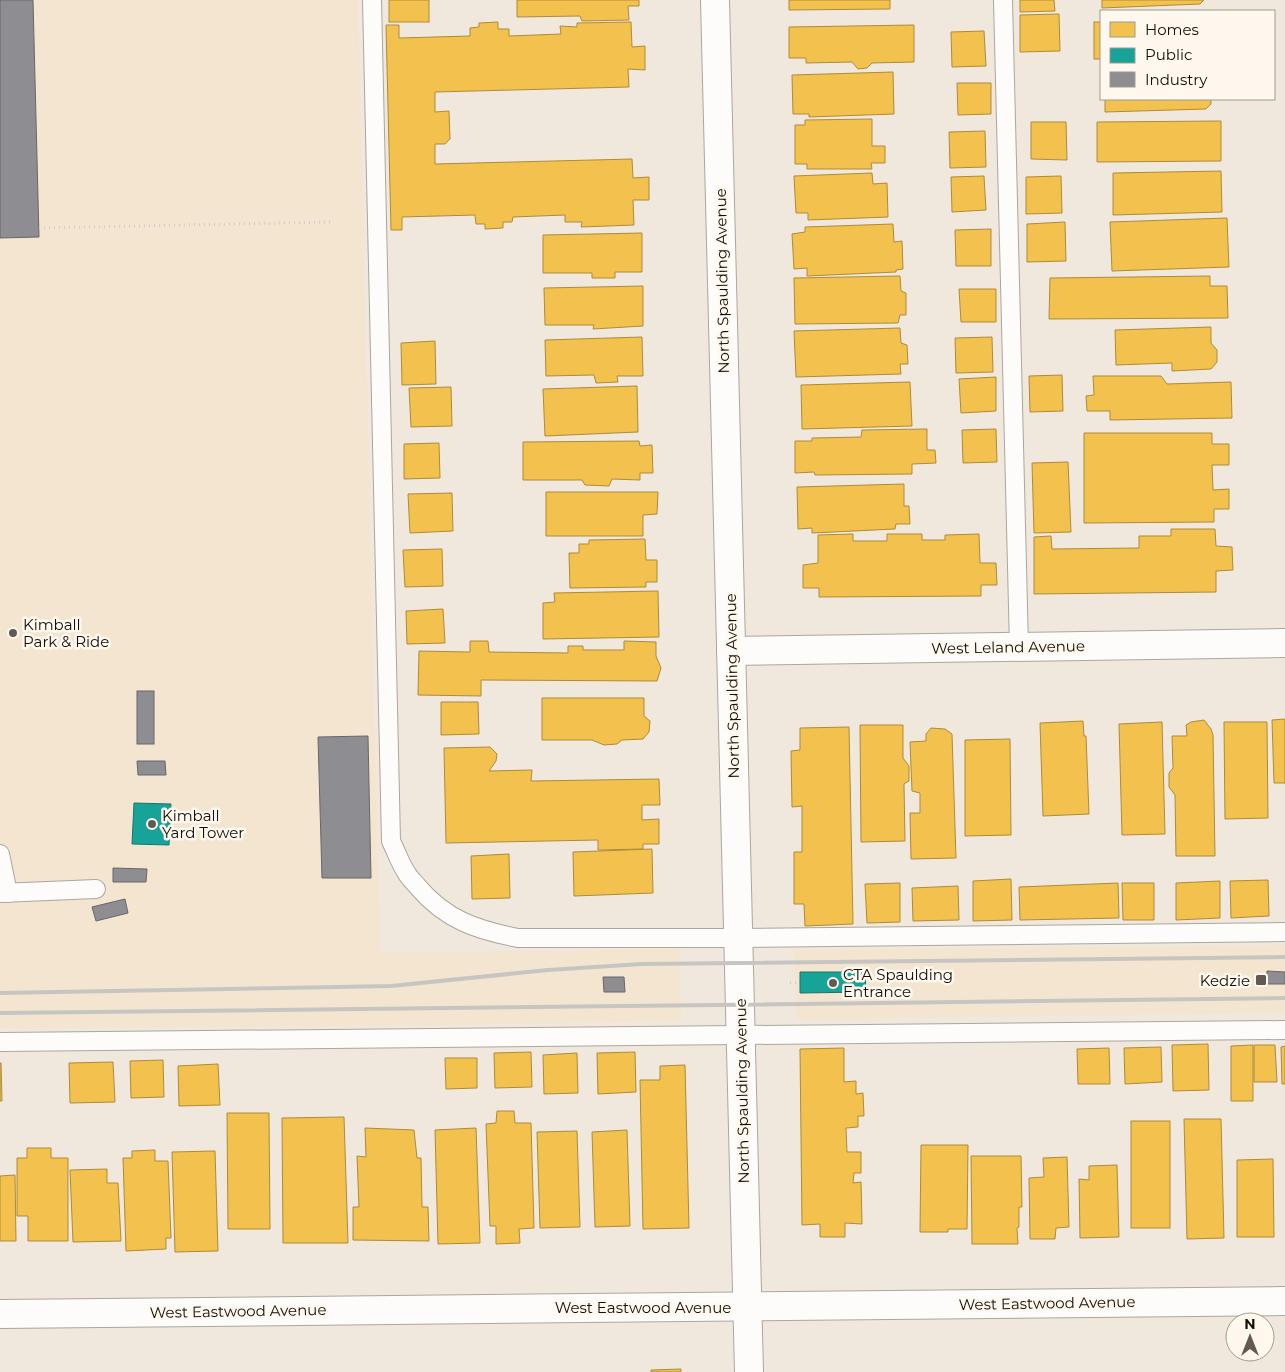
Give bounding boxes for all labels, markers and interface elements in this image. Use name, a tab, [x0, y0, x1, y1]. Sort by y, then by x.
legend	[1100, 10, 1275, 100]
text: Homes	[1145, 20, 1199, 39]
text: Public	[1145, 45, 1193, 64]
text: Industry	[1145, 70, 1208, 89]
street label: North Spaulding Avenue	[711, 188, 733, 374]
street label: North Spaulding Avenue	[721, 593, 743, 779]
place label: Kimball Park & Ride	[23, 615, 109, 651]
marker: Kimball Park & Ride	[7, 627, 19, 639]
street label: West Leland Avenue	[931, 636, 1085, 658]
place label: Kimball Yard Tower	[162, 806, 244, 842]
marker: Kimball Yard Tower	[146, 818, 158, 830]
place label: CTA Spaulding Entrance	[843, 965, 953, 1001]
place label: Kedzie	[1200, 971, 1250, 990]
marker: Kedzie	[1254, 973, 1268, 987]
marker: CTA Spaulding Entrance	[827, 977, 839, 989]
street label: North Spaulding Avenue	[731, 998, 753, 1184]
street label: West Eastwood Avenue	[958, 1292, 1136, 1314]
street label: West Eastwood Avenue	[555, 1298, 731, 1317]
street label: West Eastwood Avenue	[149, 1300, 327, 1322]
north arrow	[1225, 1312, 1275, 1362]
text: N	[1244, 1315, 1256, 1333]

